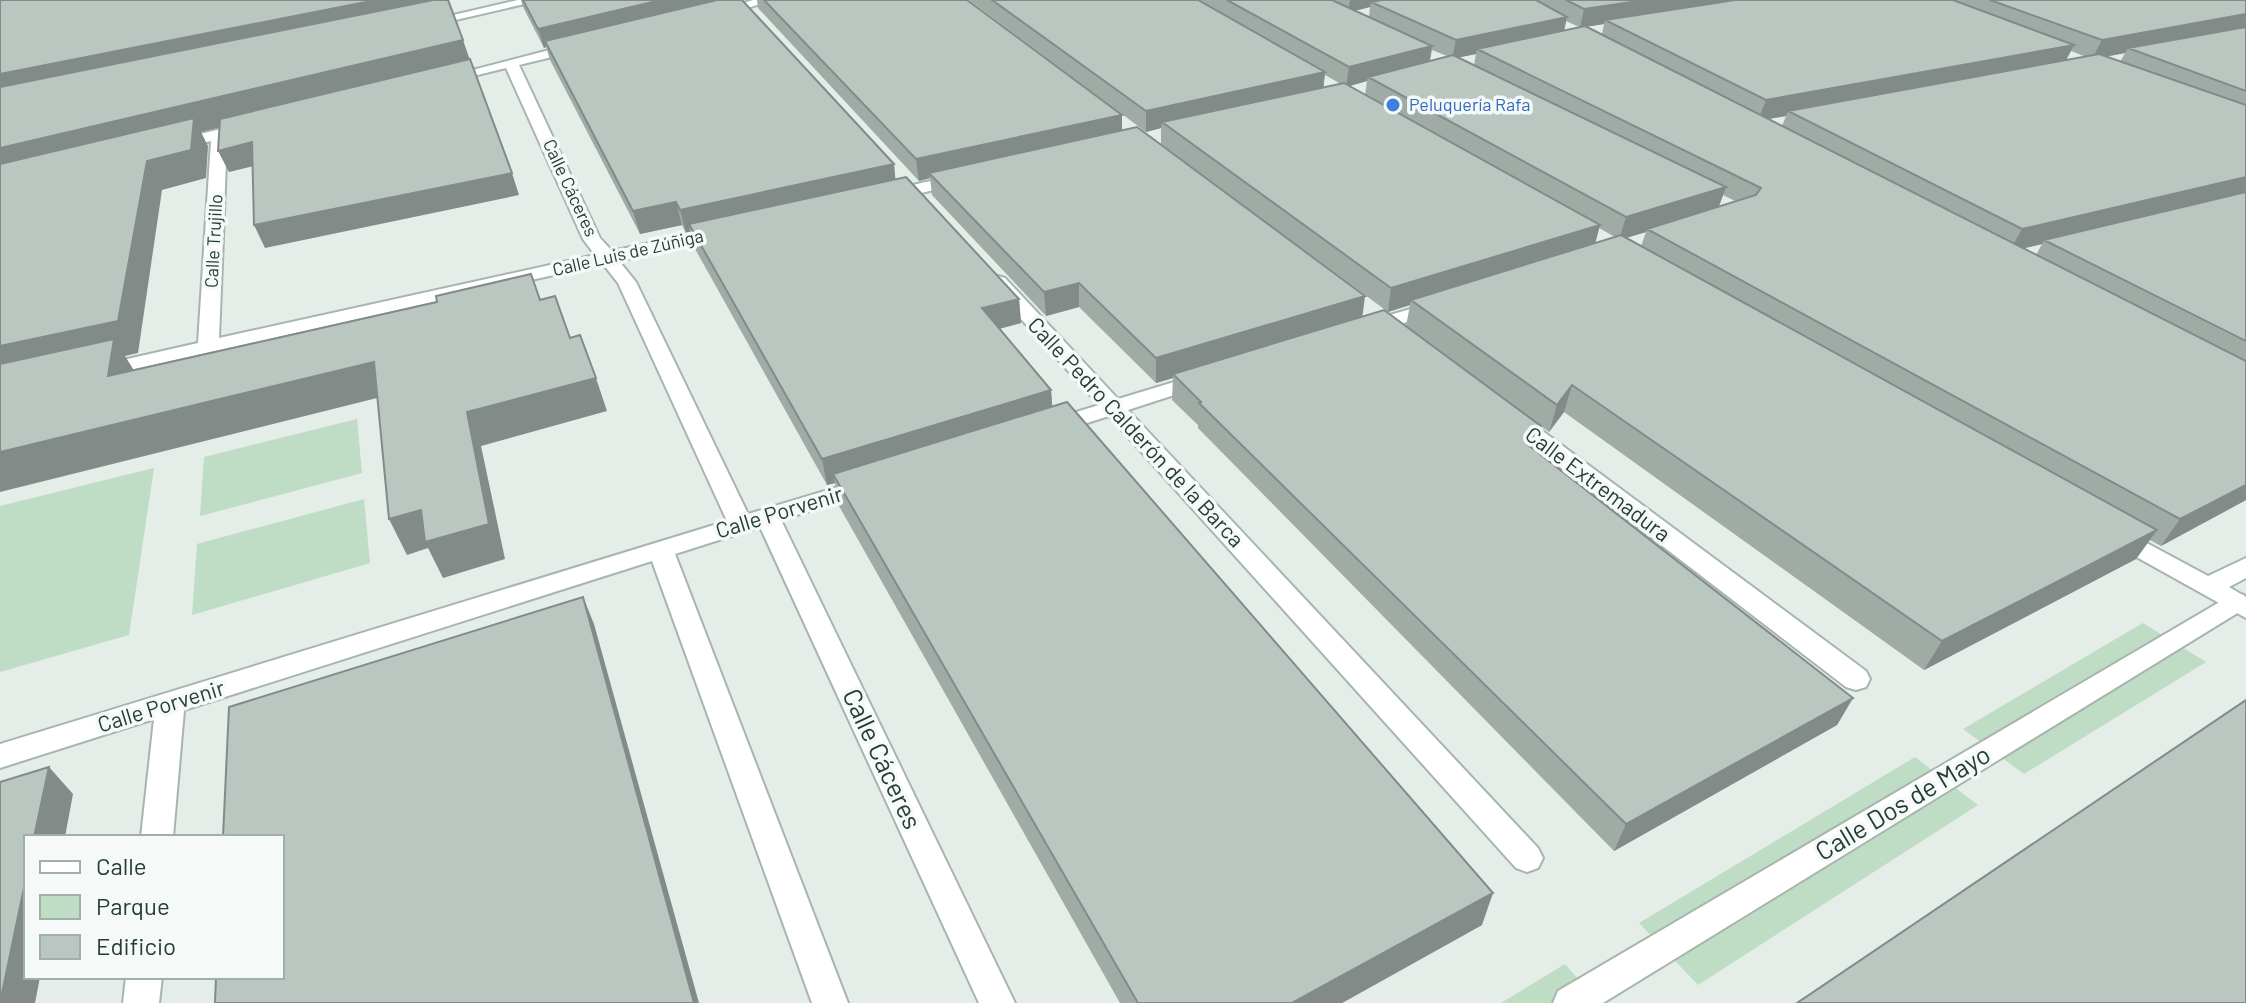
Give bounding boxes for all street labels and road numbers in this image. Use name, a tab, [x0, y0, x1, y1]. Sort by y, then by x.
street label: Calle Cáceres	[539, 135, 603, 240]
street label: Calle Trujillo	[200, 193, 226, 288]
street label: Calle Luis de Zúñiga	[550, 224, 705, 280]
street label: Calle Pedro Calderón de la Barca	[1023, 311, 1250, 552]
street label: Calle Extremadura	[1521, 420, 1676, 546]
street label: Calle Porvenir	[712, 479, 845, 543]
street label: Calle Porvenir	[94, 673, 227, 737]
street label: Calle Cáceres	[837, 683, 929, 834]
street label: Calle Dos de Mayo	[1809, 737, 1995, 866]

